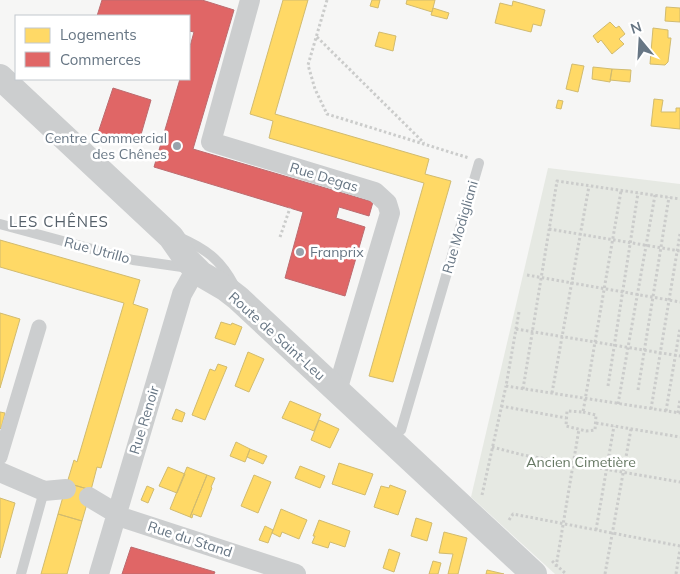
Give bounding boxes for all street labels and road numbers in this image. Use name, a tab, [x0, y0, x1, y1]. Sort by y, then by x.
street label: Rue Degas	[287, 158, 361, 196]
street label: Rue Modigliani	[438, 178, 482, 276]
street label: Rue Utrillo	[62, 233, 132, 267]
street label: Route de Saint-Leu	[225, 288, 329, 384]
street label: Rue Renoir	[125, 383, 163, 456]
street label: Rue du Stand	[145, 517, 235, 561]

